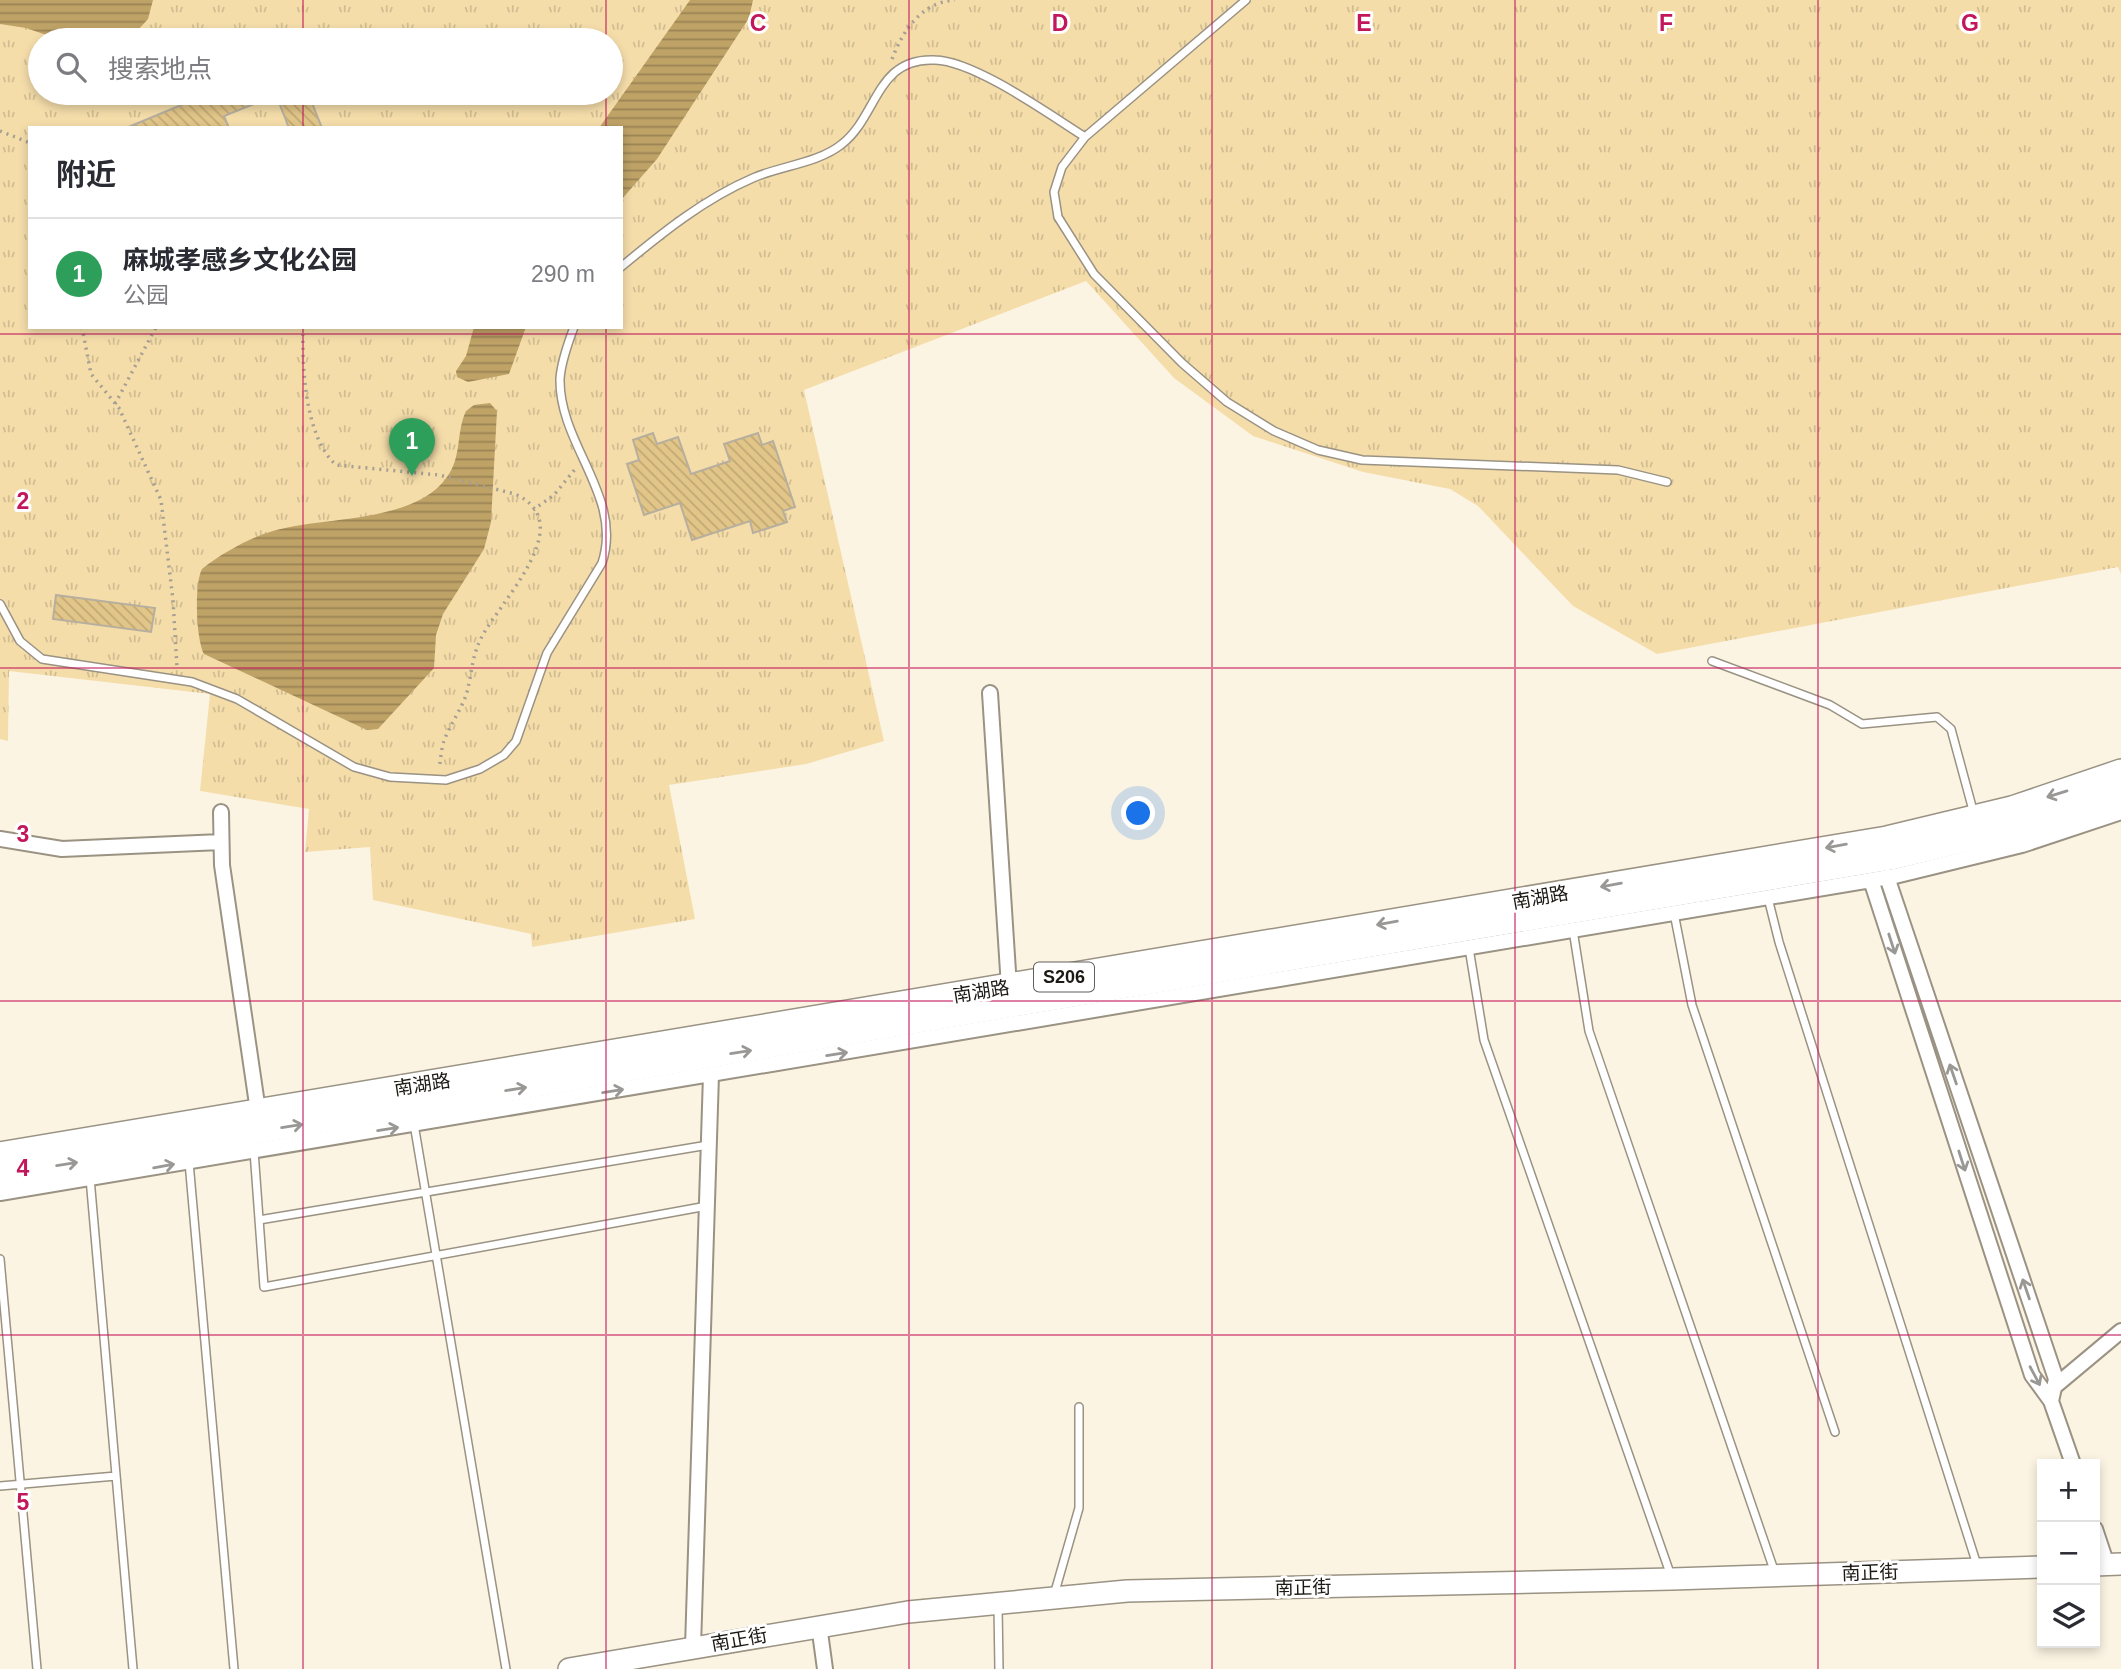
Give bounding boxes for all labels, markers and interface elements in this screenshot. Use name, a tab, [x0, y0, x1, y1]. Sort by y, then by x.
text: C	[750, 10, 766, 36]
text: D	[1052, 10, 1068, 36]
text: E	[1356, 10, 1372, 36]
text: F	[1659, 10, 1673, 36]
text: G	[1961, 10, 1979, 36]
search box	[28, 28, 623, 105]
icon: search	[52, 48, 90, 86]
text: 搜索地点	[108, 54, 212, 84]
text: 附近	[56, 158, 116, 191]
text: 麻城孝感乡文化公园	[123, 245, 357, 275]
text: 1	[73, 261, 85, 287]
text: 290 m	[531, 261, 595, 287]
text: 公园	[123, 282, 169, 308]
pin: 1	[389, 418, 435, 476]
text: 2	[17, 488, 29, 514]
one-way arrow	[2046, 789, 2068, 802]
your location	[1121, 796, 1155, 830]
text: 3	[17, 821, 29, 847]
one-way arrow	[1825, 840, 1847, 853]
one-way arrow	[1600, 878, 1623, 892]
street label: 南湖路	[1510, 882, 1570, 913]
one-way arrow	[1376, 917, 1399, 930]
one-way arrow	[1887, 933, 1899, 955]
road number: S206	[1034, 962, 1094, 992]
street label: 南湖路	[951, 977, 1011, 1006]
one-way arrow	[729, 1045, 752, 1058]
one-way arrow	[825, 1047, 848, 1060]
one-way arrow	[1946, 1063, 1958, 1085]
street label: 南湖路	[392, 1070, 452, 1099]
one-way arrow	[504, 1082, 527, 1095]
one-way arrow	[601, 1084, 624, 1097]
one-way arrow	[280, 1119, 303, 1132]
one-way arrow	[377, 1122, 399, 1135]
one-way arrow	[1957, 1149, 1969, 1171]
text: 4	[17, 1155, 30, 1181]
one-way arrow	[55, 1157, 78, 1170]
one-way arrow	[152, 1159, 175, 1172]
one-way arrow	[2019, 1279, 2031, 1301]
one-way arrow	[2029, 1365, 2042, 1386]
map controls	[2037, 1459, 2100, 1648]
button: +	[2037, 1459, 2100, 1522]
text: 5	[17, 1489, 30, 1515]
button: −	[2037, 1522, 2100, 1585]
street label: 南正街	[1841, 1561, 1899, 1584]
street label: 南正街	[1274, 1577, 1332, 1598]
button: layers	[2037, 1585, 2100, 1648]
street label: 南正街	[709, 1624, 769, 1655]

